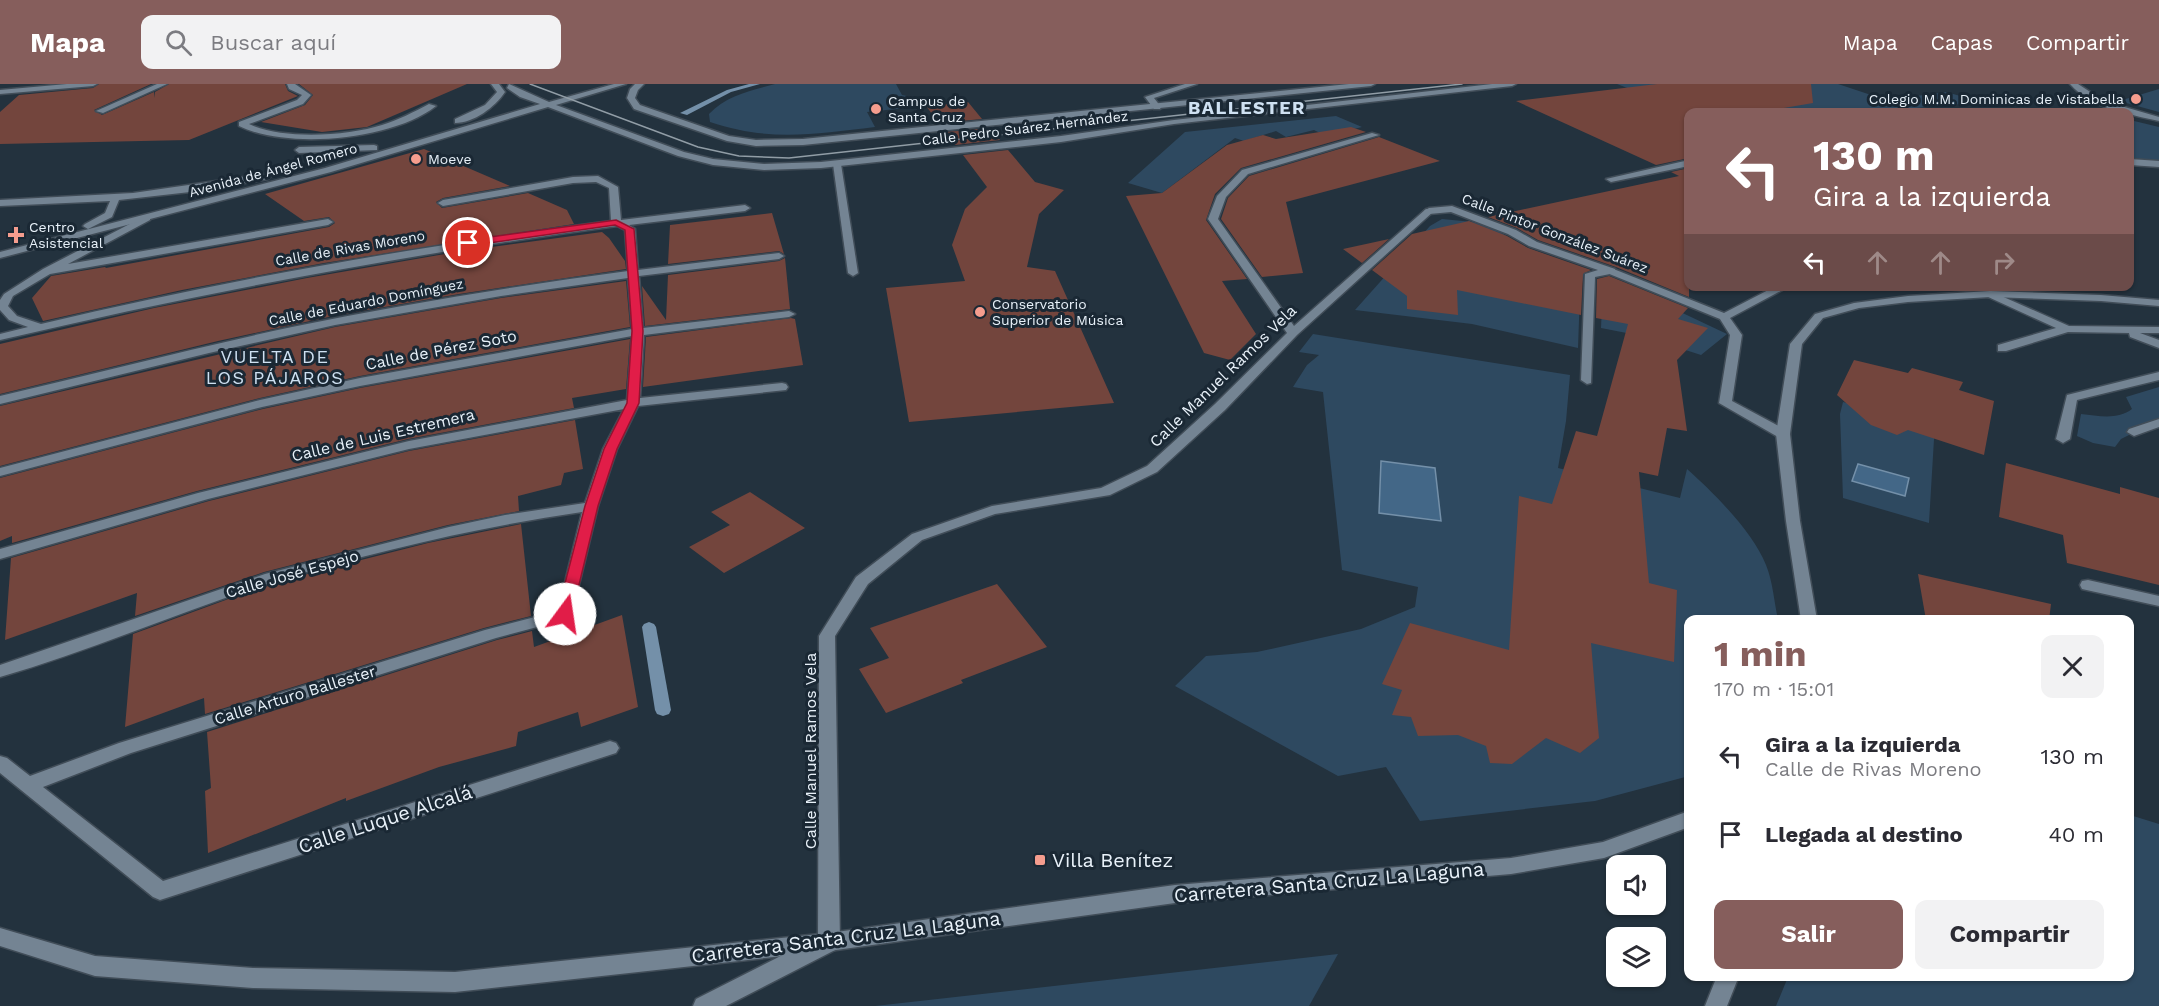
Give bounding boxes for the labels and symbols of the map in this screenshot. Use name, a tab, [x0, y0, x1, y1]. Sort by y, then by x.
place label: Colegio M.M. Dominicas de Vistabella	[1869, 91, 2124, 107]
marker: Colegio M.M. Dominicas de Vistabella	[2129, 92, 2143, 106]
place label: Campus de Santa Cruz	[888, 93, 965, 125]
district label: BALLESTER	[1188, 97, 1306, 118]
marker: Campus de Santa Cruz	[869, 102, 883, 116]
street label: Calle Pedro Suárez Hernández	[921, 107, 1129, 149]
street label: Avenida de Ángel Romero	[187, 140, 359, 200]
place label: Moeve	[428, 151, 471, 167]
marker: Moeve	[409, 152, 423, 166]
street label: Calle Pintor González Suárez	[1460, 190, 1650, 276]
pin	[442, 217, 493, 268]
place label: Centro Asistencial	[29, 219, 104, 251]
marker: Centro Asistencial	[7, 226, 25, 244]
street label: Calle de Rivas Moreno	[274, 227, 426, 269]
street label: Calle de Eduardo Domínguez	[267, 275, 465, 329]
place label: Conservatorio Superior de Música	[992, 296, 1123, 328]
street label: Calle Manuel Ramos Vela	[1146, 301, 1300, 451]
marker: Conservatorio Superior de Música	[973, 305, 987, 319]
street label: Calle de Pérez Soto	[364, 326, 518, 374]
district label: VUELTA DE LOS PÁJAROS	[206, 346, 344, 388]
street label: Calle de Luis Estremera	[290, 405, 476, 465]
street label: Calle José Espejo	[223, 546, 361, 602]
position arrow	[533, 582, 597, 646]
street label: Calle Manuel Ramos Vela	[801, 653, 820, 849]
street label: Calle Arturo Ballester	[212, 661, 378, 729]
street label: Calle Luque Alcalá	[295, 780, 475, 858]
place label: Villa Benítez	[1052, 848, 1173, 872]
marker: Villa Benítez	[1033, 853, 1047, 867]
street label: Carretera Santa Cruz La Laguna	[1173, 856, 1485, 908]
street label: Carretera Santa Cruz La Laguna	[690, 906, 1002, 968]

